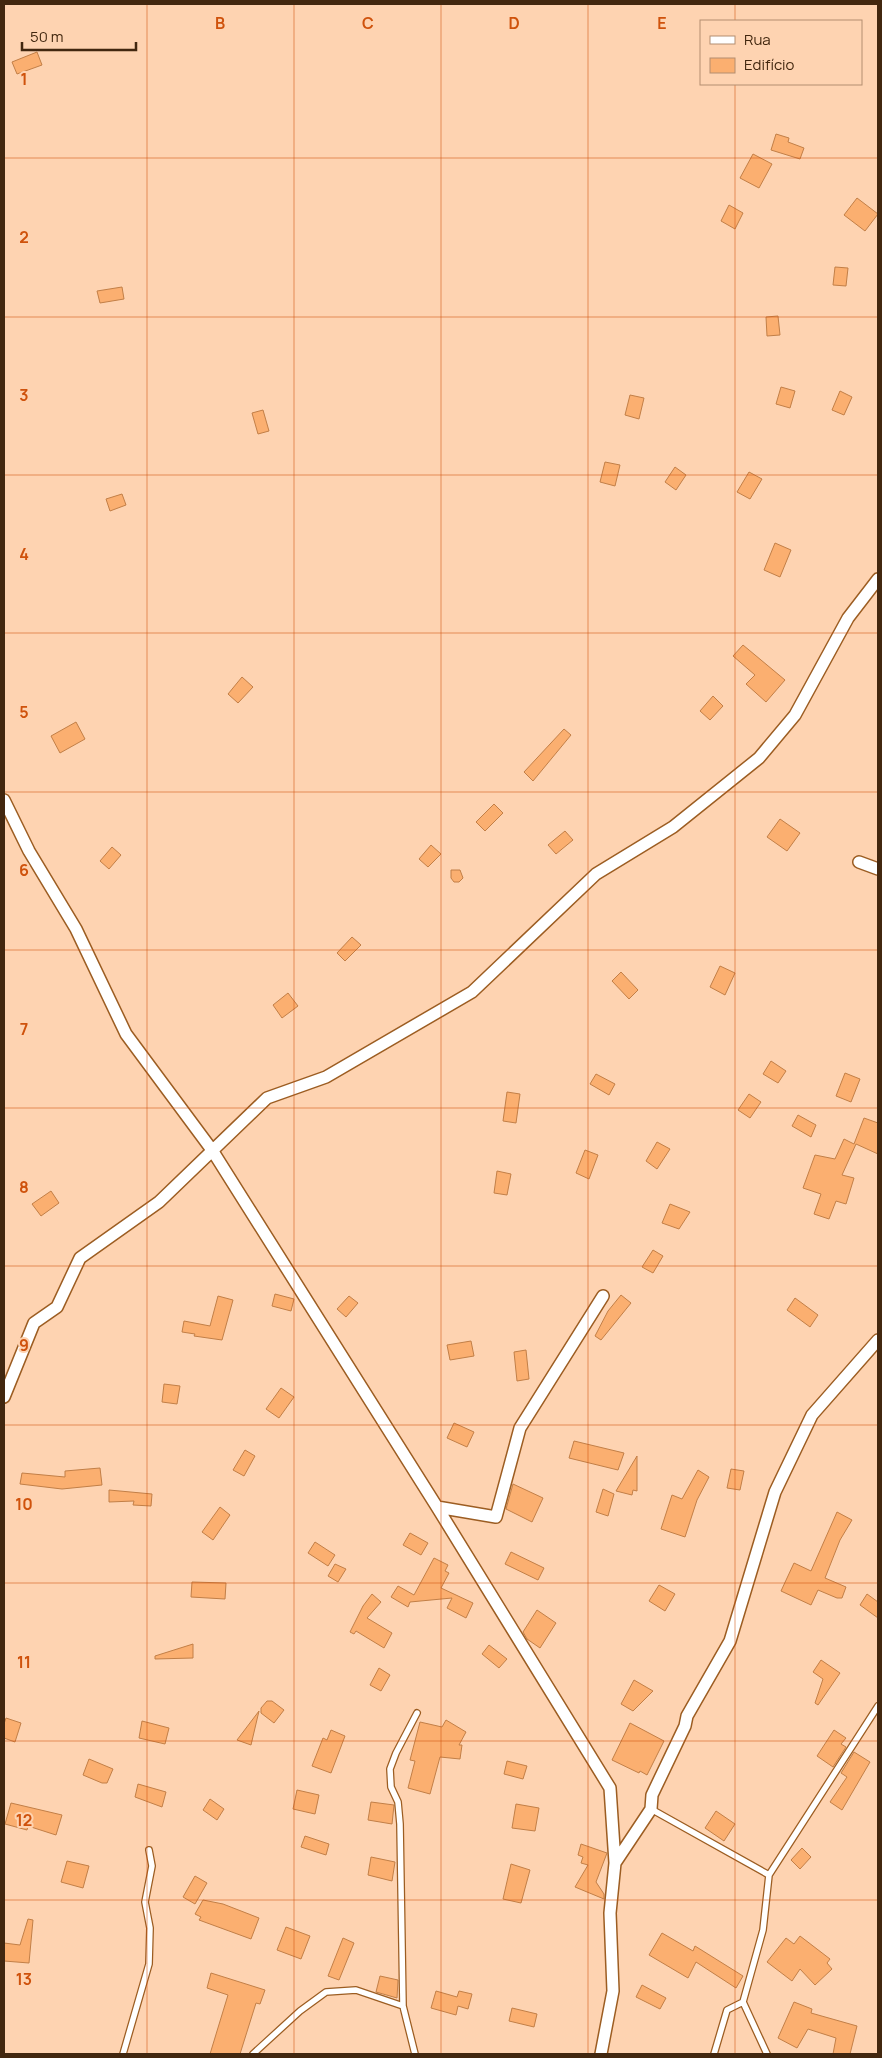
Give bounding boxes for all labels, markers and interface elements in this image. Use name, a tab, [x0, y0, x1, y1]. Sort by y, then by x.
text: B	[215, 12, 225, 34]
text: C	[362, 12, 374, 34]
text: D	[508, 12, 520, 34]
text: E	[657, 12, 667, 34]
scale bar	[22, 20, 136, 52]
legend	[700, 20, 862, 85]
text: 50 m	[30, 26, 64, 47]
text: Rua	[744, 29, 771, 50]
text: Edifício	[744, 54, 795, 75]
text: 1	[20, 68, 28, 90]
text: 2	[19, 226, 29, 248]
text: 3	[19, 384, 29, 406]
text: 4	[19, 543, 29, 565]
text: 5	[19, 701, 29, 723]
text: 6	[19, 859, 29, 881]
text: 7	[20, 1018, 28, 1040]
text: 8	[19, 1176, 29, 1198]
text: 9	[19, 1334, 29, 1356]
text: 10	[15, 1493, 33, 1515]
text: 11	[17, 1651, 31, 1673]
text: 12	[16, 1809, 32, 1831]
text: 13	[16, 1968, 32, 1990]

